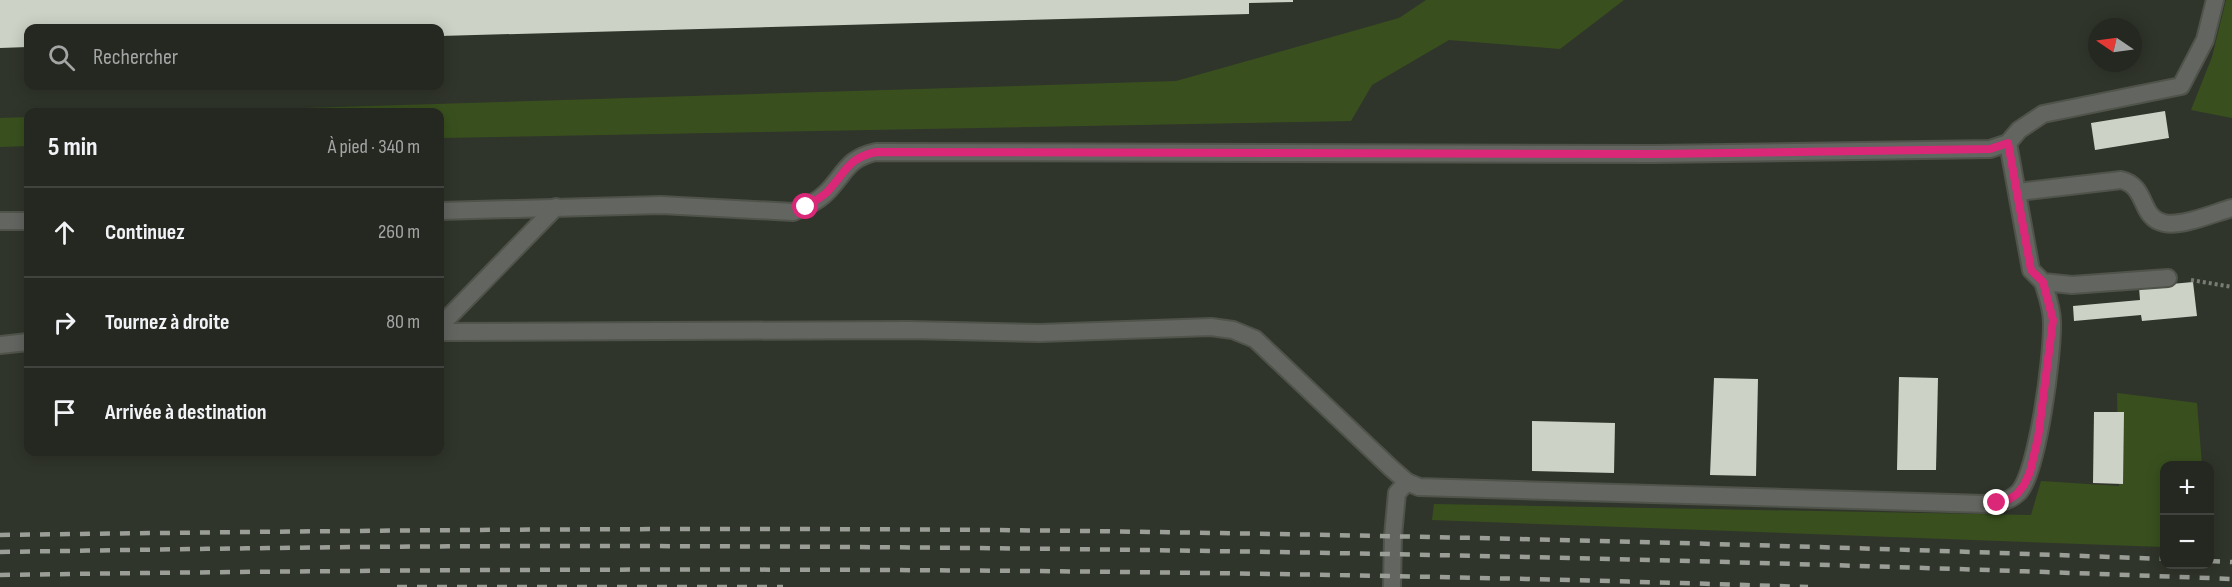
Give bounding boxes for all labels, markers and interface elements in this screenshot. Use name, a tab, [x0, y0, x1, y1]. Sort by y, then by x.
north arrow	[2088, 18, 2142, 72]
search box	[24, 24, 444, 90]
icon: search	[45, 41, 78, 74]
text: Rechercher	[93, 44, 178, 71]
text: 5 min	[48, 132, 98, 163]
text: À pied · 340 m	[328, 135, 420, 159]
route start	[792, 193, 818, 219]
icon: ahead	[48, 216, 81, 249]
text: Continuez	[105, 219, 185, 246]
text: 260 m	[378, 220, 420, 244]
icon: right	[48, 306, 81, 339]
text: Tournez à droite	[105, 309, 230, 336]
text: 80 m	[386, 310, 420, 334]
icon: arrive	[48, 396, 81, 429]
text: Arrivée à destination	[105, 399, 267, 426]
map controls	[2160, 461, 2214, 569]
button: +	[2160, 461, 2214, 515]
route end	[1983, 489, 2009, 515]
button: −	[2160, 515, 2214, 569]

